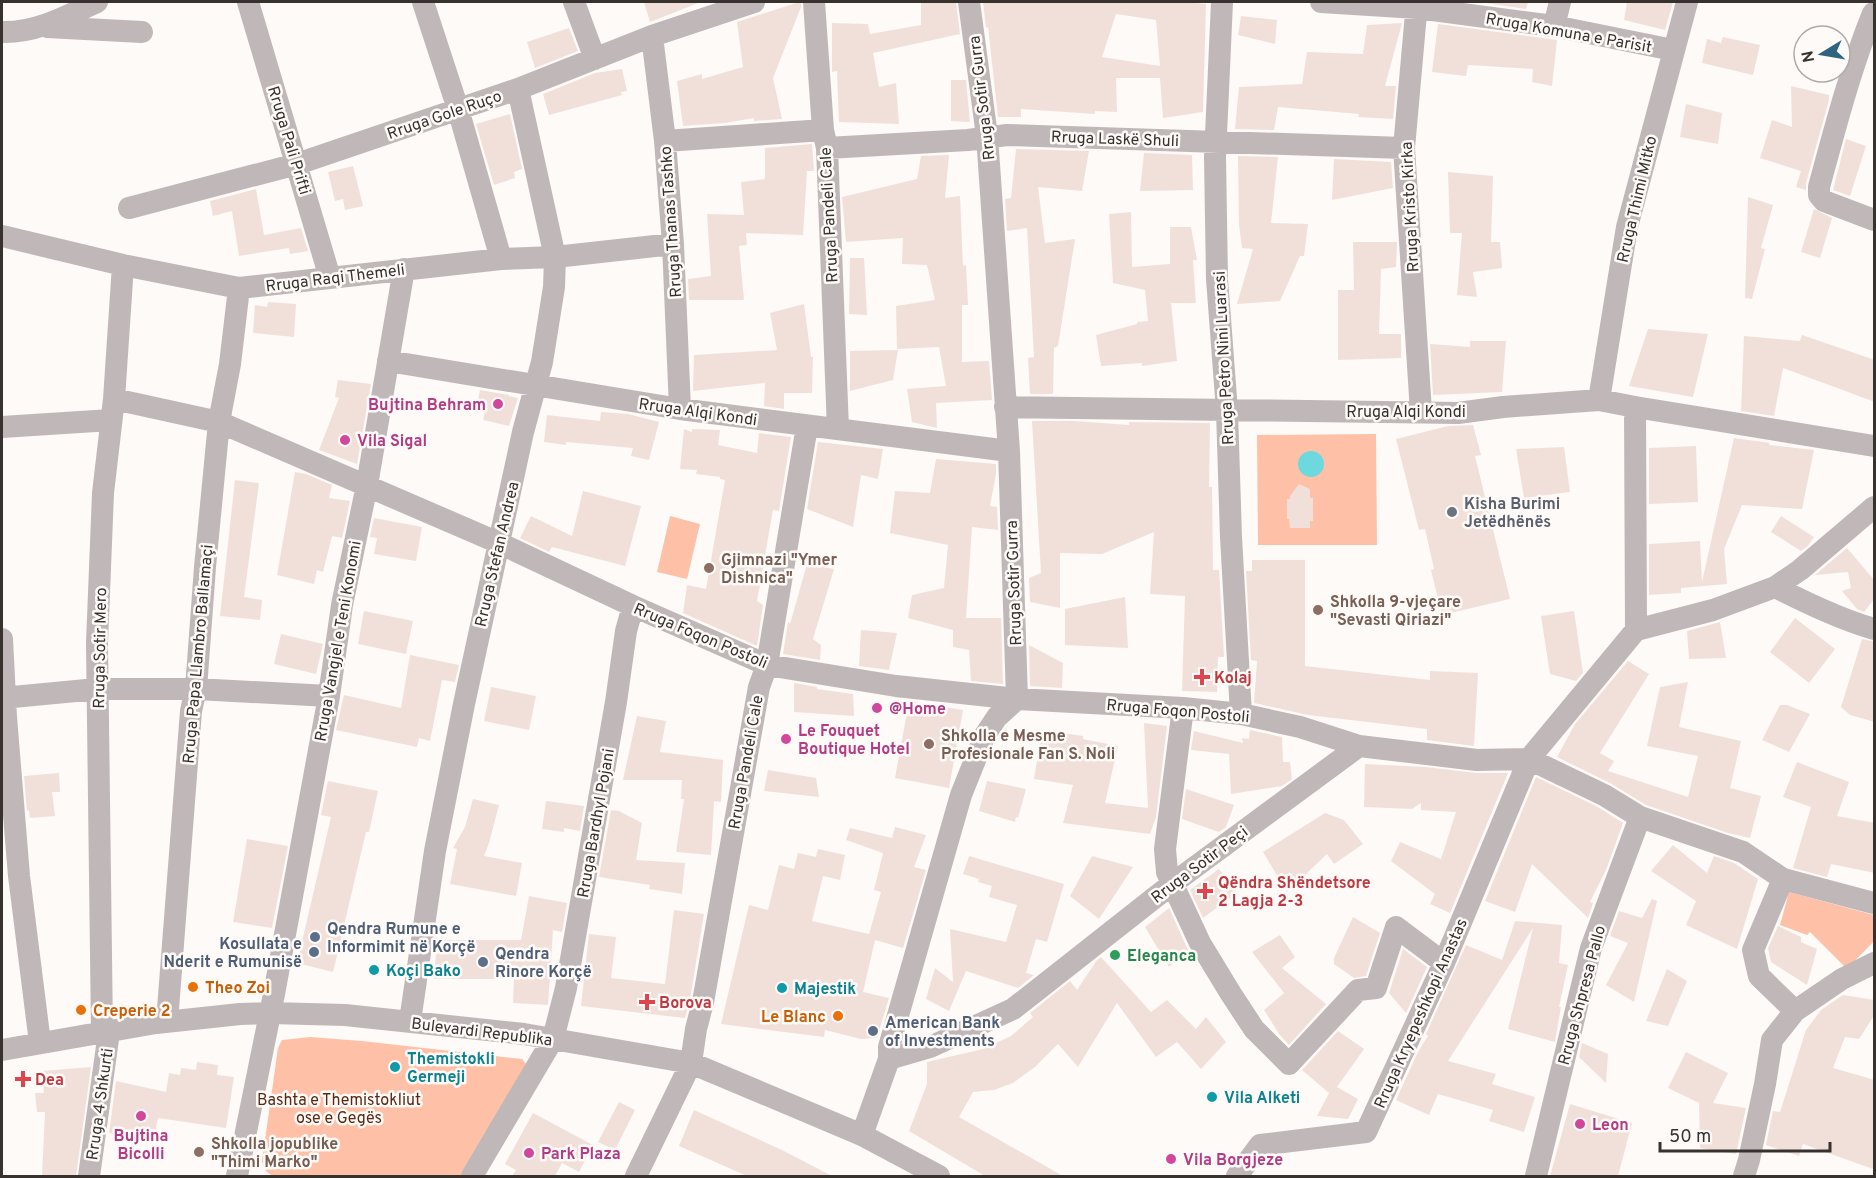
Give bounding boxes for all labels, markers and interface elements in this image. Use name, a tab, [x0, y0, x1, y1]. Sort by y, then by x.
street label: Rruga Komuna e Parisit	[1484, 9, 1653, 58]
north arrow	[1792, 24, 1852, 84]
street label: Rruga Sotir Gurra	[965, 34, 1001, 161]
text: N	[1798, 49, 1820, 64]
street label: Rruga Pali Prifti	[262, 84, 314, 197]
street label: Rruga Gole Ruço	[385, 87, 505, 145]
street label: Rruga Laskë Shuli	[1051, 128, 1179, 152]
street label: Rruga Thimi Mitko	[1614, 134, 1662, 265]
street label: Rruga Kristo Kirka	[1398, 141, 1424, 273]
street label: Rruga Thanas Tashko	[657, 145, 687, 298]
street label: Rruga Pandeli Cale	[816, 147, 844, 283]
street label: Rruga Raqi Themeli	[264, 261, 406, 297]
street label: Rruga Petro Nini Luarasi	[1210, 270, 1240, 445]
street label: Rruga Alqi Kondi	[637, 395, 758, 431]
place label: Bujtina Behram	[368, 396, 486, 416]
marker: Bujtina Behram	[491, 397, 505, 411]
street label: Rruga Alqi Kondi	[1346, 403, 1466, 423]
place label: Vila Sigal	[357, 432, 427, 452]
marker: Vila Sigal	[338, 433, 352, 447]
street label: Rruga Stefan Andrea	[472, 480, 524, 629]
place label: Kisha Burimi Jetëdhënës	[1464, 495, 1560, 533]
marker: Kisha Burimi Jetëdhënës	[1445, 505, 1459, 519]
street label: Rruga Sotir Gurra	[1003, 520, 1027, 646]
street label: Rruga Vangjel e Teni Konomi	[311, 539, 366, 743]
street label: Rruga Papa Llambro Ballamaçi	[179, 544, 219, 765]
place label: Gjimnazi "Ymer Dishnica"	[721, 551, 838, 589]
marker: Gjimnazi "Ymer Dishnica"	[702, 561, 716, 575]
street label: Rruga Sotir Mero	[90, 587, 112, 709]
place label: Shkolla 9-vjeçare "Sevasti Qiriazi"	[1330, 593, 1461, 631]
street label: Rruga Foqon Postoli	[630, 600, 770, 674]
marker: Shkolla 9-vjeçare "Sevasti Qiriazi"	[1311, 603, 1325, 617]
place label: Kolaj	[1214, 669, 1252, 689]
marker: Kolaj	[1195, 670, 1209, 684]
street label: Rruga Pandeli Cale	[725, 694, 769, 831]
street label: Rruga Foqon Postoli	[1105, 696, 1250, 728]
place label: @Home	[889, 700, 946, 720]
marker: @Home	[870, 701, 884, 715]
place label: Le Fouquet Boutique Hotel	[798, 722, 910, 760]
place label: Shkolla e Mesme Profesionale Fan S. Noli	[941, 727, 1115, 765]
marker: Le Fouquet Boutique Hotel	[779, 732, 793, 746]
marker: Shkolla e Mesme Profesionale Fan S. Noli	[922, 737, 936, 751]
street label: Rruga Bardhyl Pojani	[574, 747, 620, 900]
street label: Rruga Sotir Peçi	[1148, 823, 1252, 908]
place label: Qëndra Shëndetsore 2 Lagja 2-3	[1218, 874, 1371, 912]
marker: Qëndra Shëndetsore 2 Lagja 2-3	[1196, 882, 1214, 900]
street label: Rruga Kryepeshkopi Anastas	[1371, 916, 1473, 1112]
place label: Qendra Rumune e Informimit në Korçë	[327, 920, 475, 958]
street label: Rruga Shpresa Pallo	[1555, 923, 1611, 1068]
marker: Qendra Rumune e Informimit në Korçë	[308, 930, 322, 944]
place label: Kosullata e Nderit e Rumunisë	[164, 935, 302, 973]
marker: Kosullata e Nderit e Rumunisë	[307, 945, 321, 959]
place label: Qendra Rinore Korçë	[495, 945, 592, 983]
place label: Eleganca	[1127, 947, 1196, 967]
marker: Eleganca	[1108, 948, 1122, 962]
marker: Qendra Rinore Korçë	[476, 955, 490, 969]
place label: Koçi Bako	[386, 962, 461, 982]
marker: Koçi Bako	[367, 963, 381, 977]
place label: Theo Zoi	[205, 979, 270, 999]
marker: Theo Zoi	[186, 980, 200, 994]
place label: Majestik	[794, 980, 856, 1000]
marker: Majestik	[775, 981, 789, 995]
place label: Borova	[659, 994, 712, 1014]
marker: Borova	[640, 995, 654, 1009]
place label: Creperie 2	[93, 1002, 171, 1022]
marker: Creperie 2	[74, 1003, 88, 1017]
place label: Le Blanc	[761, 1008, 826, 1028]
marker: Le Blanc	[831, 1009, 845, 1023]
street label: Bulevardi Republika	[410, 1014, 553, 1052]
place label: American Bank of Investments	[885, 1014, 1000, 1052]
marker: American Bank of Investments	[866, 1024, 880, 1038]
street label: Rruga 4 Shkurti	[83, 1047, 119, 1162]
place label: Themistokli Germeji	[407, 1050, 495, 1088]
marker: Themistokli Germeji	[388, 1060, 402, 1074]
place label: Dea	[35, 1071, 64, 1091]
marker: Dea	[16, 1072, 30, 1086]
place label: Vila Alketi	[1224, 1089, 1300, 1109]
marker: Vila Alketi	[1205, 1090, 1219, 1104]
park label: Bashta e Themistokliut ose e Gegës	[257, 1091, 421, 1129]
marker: Bujtina Bicolli	[134, 1109, 148, 1123]
scale bar	[1660, 1115, 1830, 1153]
place label: Leon	[1592, 1116, 1629, 1136]
marker: Leon	[1573, 1117, 1587, 1131]
text: 50 m	[1669, 1126, 1711, 1149]
place label: Bujtina Bicolli	[114, 1127, 168, 1165]
place label: Shkolla jopublike "Thimi Marko"	[211, 1135, 338, 1173]
marker: Shkolla jopublike "Thimi Marko"	[192, 1145, 206, 1159]
place label: Park Plaza	[541, 1145, 621, 1165]
marker: Park Plaza	[522, 1146, 536, 1160]
place label: Vila Borgjeze	[1183, 1151, 1283, 1171]
marker: Vila Borgjeze	[1164, 1152, 1178, 1166]

